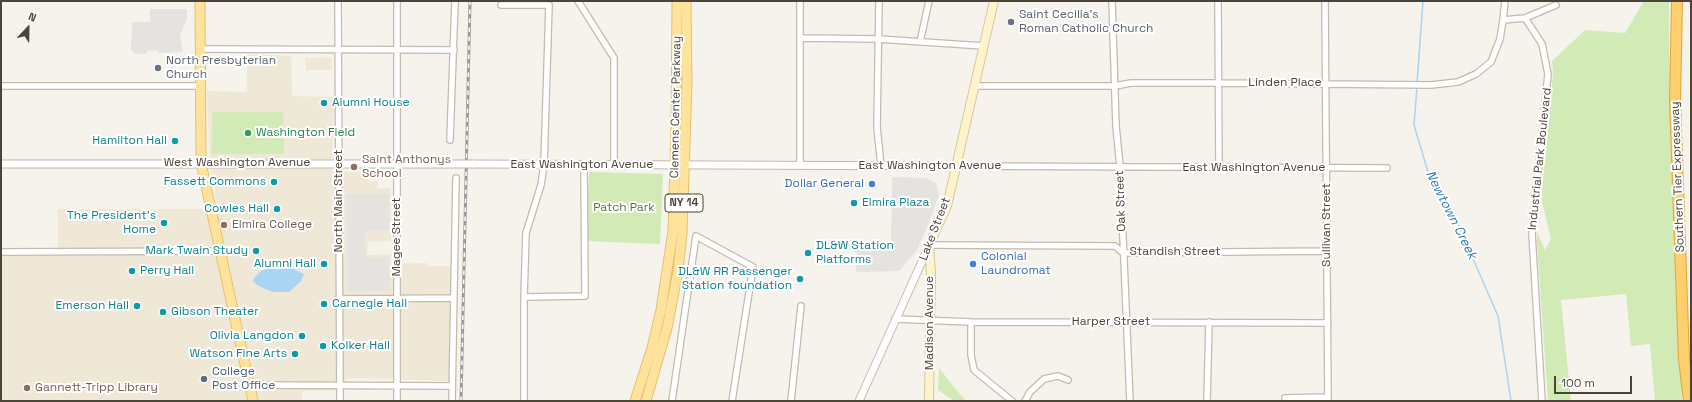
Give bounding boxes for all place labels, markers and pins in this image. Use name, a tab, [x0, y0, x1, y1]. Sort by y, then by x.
place label: Saint Cecilia's Roman Catholic Church	[1019, 8, 1153, 36]
marker: Saint Cecilia's Roman Catholic Church	[1006, 17, 1016, 27]
place label: North Presbyterian Church	[166, 54, 276, 82]
marker: North Presbyterian Church	[153, 63, 163, 73]
place label: Alumni House	[332, 96, 410, 110]
marker: Alumni House	[319, 98, 329, 108]
place label: Washington Field	[256, 126, 355, 140]
marker: Washington Field	[243, 128, 253, 138]
place label: Hamilton Hall	[92, 134, 167, 148]
marker: Hamilton Hall	[170, 136, 180, 146]
place label: Saint Anthonys School	[362, 153, 451, 181]
marker: Saint Anthonys School	[349, 162, 359, 172]
place label: Fassett Commons	[164, 175, 266, 189]
marker: Fassett Commons	[269, 177, 279, 187]
place label: Dollar General	[785, 177, 864, 191]
marker: Dollar General	[867, 179, 877, 189]
place label: Elmira Plaza	[862, 196, 929, 210]
marker: Elmira Plaza	[849, 198, 859, 208]
place label: Cowles Hall	[204, 202, 269, 216]
marker: Cowles Hall	[272, 204, 282, 214]
place label: The President's Home	[67, 209, 156, 237]
marker: The President's Home	[159, 218, 169, 228]
place label: Elmira College	[232, 218, 312, 232]
marker: Elmira College	[219, 220, 229, 230]
place label: DL&W Station Platforms	[816, 239, 894, 267]
place label: Mark Twain Study	[145, 244, 248, 258]
marker: Mark Twain Study	[251, 246, 261, 256]
marker: DL&W Station Platforms	[803, 248, 813, 258]
place label: Colonial Laundromat	[981, 250, 1051, 278]
place label: Alumni Hall	[254, 257, 316, 271]
marker: Alumni Hall	[319, 259, 329, 269]
marker: Colonial Laundromat	[968, 259, 978, 269]
place label: Perry Hall	[140, 264, 194, 278]
place label: DL&W RR Passenger Station foundation	[678, 265, 792, 293]
marker: Perry Hall	[127, 266, 137, 276]
marker: DL&W RR Passenger Station foundation	[795, 274, 805, 284]
place label: Carnegie Hall	[332, 297, 407, 311]
place label: Emerson Hall	[56, 299, 129, 313]
marker: Carnegie Hall	[319, 299, 329, 309]
marker: Emerson Hall	[132, 301, 142, 311]
place label: Gibson Theater	[171, 305, 259, 319]
marker: Gibson Theater	[158, 307, 168, 317]
place label: Olivia Langdon	[210, 329, 294, 343]
marker: Olivia Langdon	[297, 331, 307, 341]
place label: Kolker Hall	[331, 339, 390, 353]
marker: Kolker Hall	[318, 341, 328, 351]
place label: Watson Fine Arts	[190, 347, 287, 361]
marker: Watson Fine Arts	[290, 349, 300, 359]
place label: College Post Office	[212, 365, 275, 393]
marker: College Post Office	[199, 374, 209, 384]
place label: Gannett-Tripp Library	[35, 381, 158, 395]
marker: Gannett-Tripp Library	[22, 383, 32, 393]

